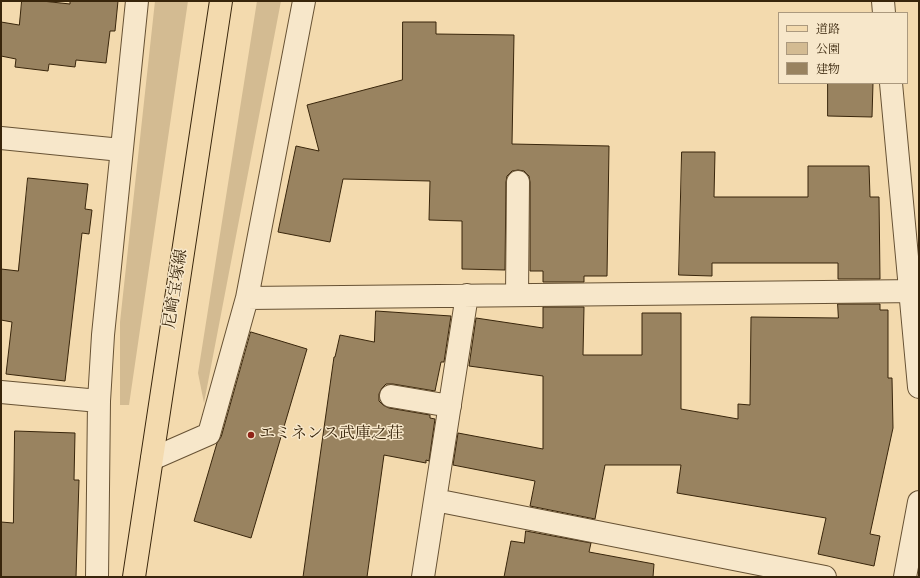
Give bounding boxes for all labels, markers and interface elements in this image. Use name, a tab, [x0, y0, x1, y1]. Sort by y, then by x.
legend	[778, 12, 908, 84]
text: 道路	[816, 22, 840, 38]
text: 公園	[816, 42, 840, 58]
text: 建物	[816, 62, 840, 78]
street label: 尼崎宝塚線	[161, 248, 193, 330]
place label: エミネンス武庫之荘	[259, 425, 403, 445]
marker: エミネンス武庫之荘	[246, 430, 256, 440]

